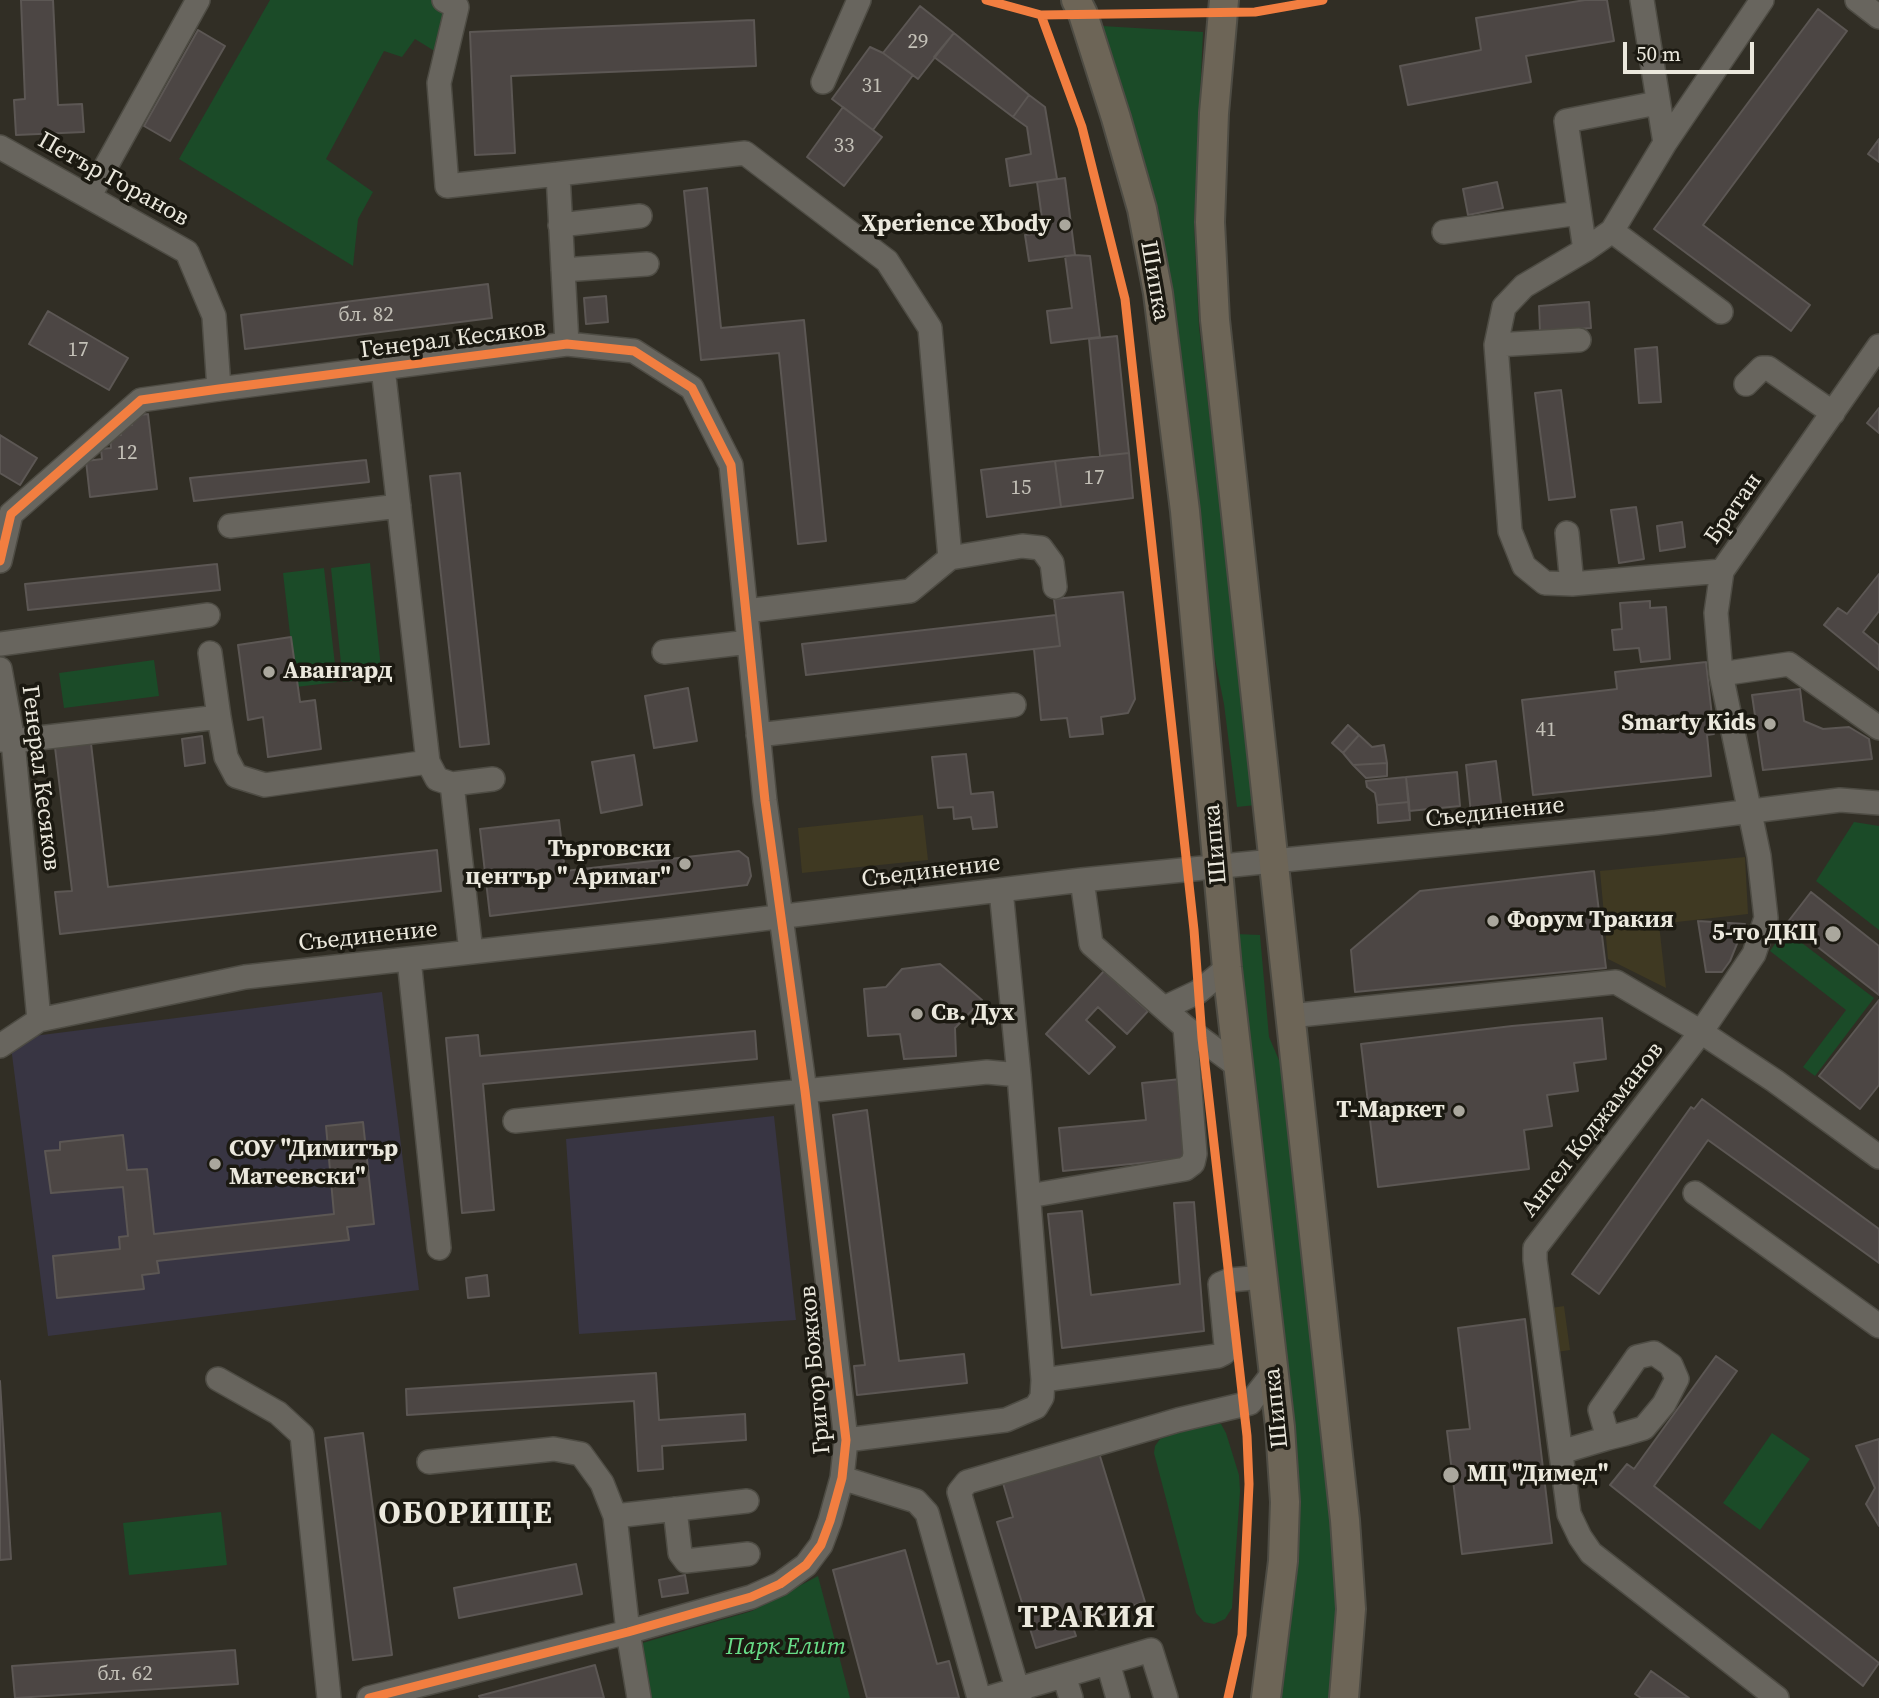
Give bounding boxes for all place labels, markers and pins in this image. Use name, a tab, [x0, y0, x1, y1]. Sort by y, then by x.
place label: Xperience Xbody	[862, 211, 1051, 239]
marker: Xperience Xbody	[1057, 217, 1073, 233]
place label: Авангард	[283, 658, 393, 686]
marker: Авангард	[261, 664, 277, 680]
place label: Smarty Kids	[1621, 710, 1756, 738]
marker: Smarty Kids	[1762, 716, 1778, 732]
place label: Търговски център " Аримаг"	[465, 836, 671, 892]
marker: Търговски център " Аримаг"	[677, 856, 693, 872]
place label: Форум Тракия	[1507, 907, 1674, 935]
marker: Форум Тракия	[1485, 913, 1501, 929]
place label: 5-то ДКЦ	[1712, 920, 1817, 948]
marker: 5-то ДКЦ	[1823, 924, 1843, 944]
place label: Св. Дух	[931, 1000, 1015, 1028]
marker: Св. Дух	[909, 1006, 925, 1022]
place label: Т-Маркет	[1336, 1097, 1445, 1125]
marker: Т-Маркет	[1451, 1103, 1467, 1119]
place label: СОУ "Димитър Матеевски"	[229, 1136, 398, 1192]
marker: СОУ "Димитър Матеевски"	[207, 1156, 223, 1172]
place label: МЦ "Димед"	[1467, 1461, 1608, 1489]
marker: МЦ "Димед"	[1441, 1465, 1461, 1485]

